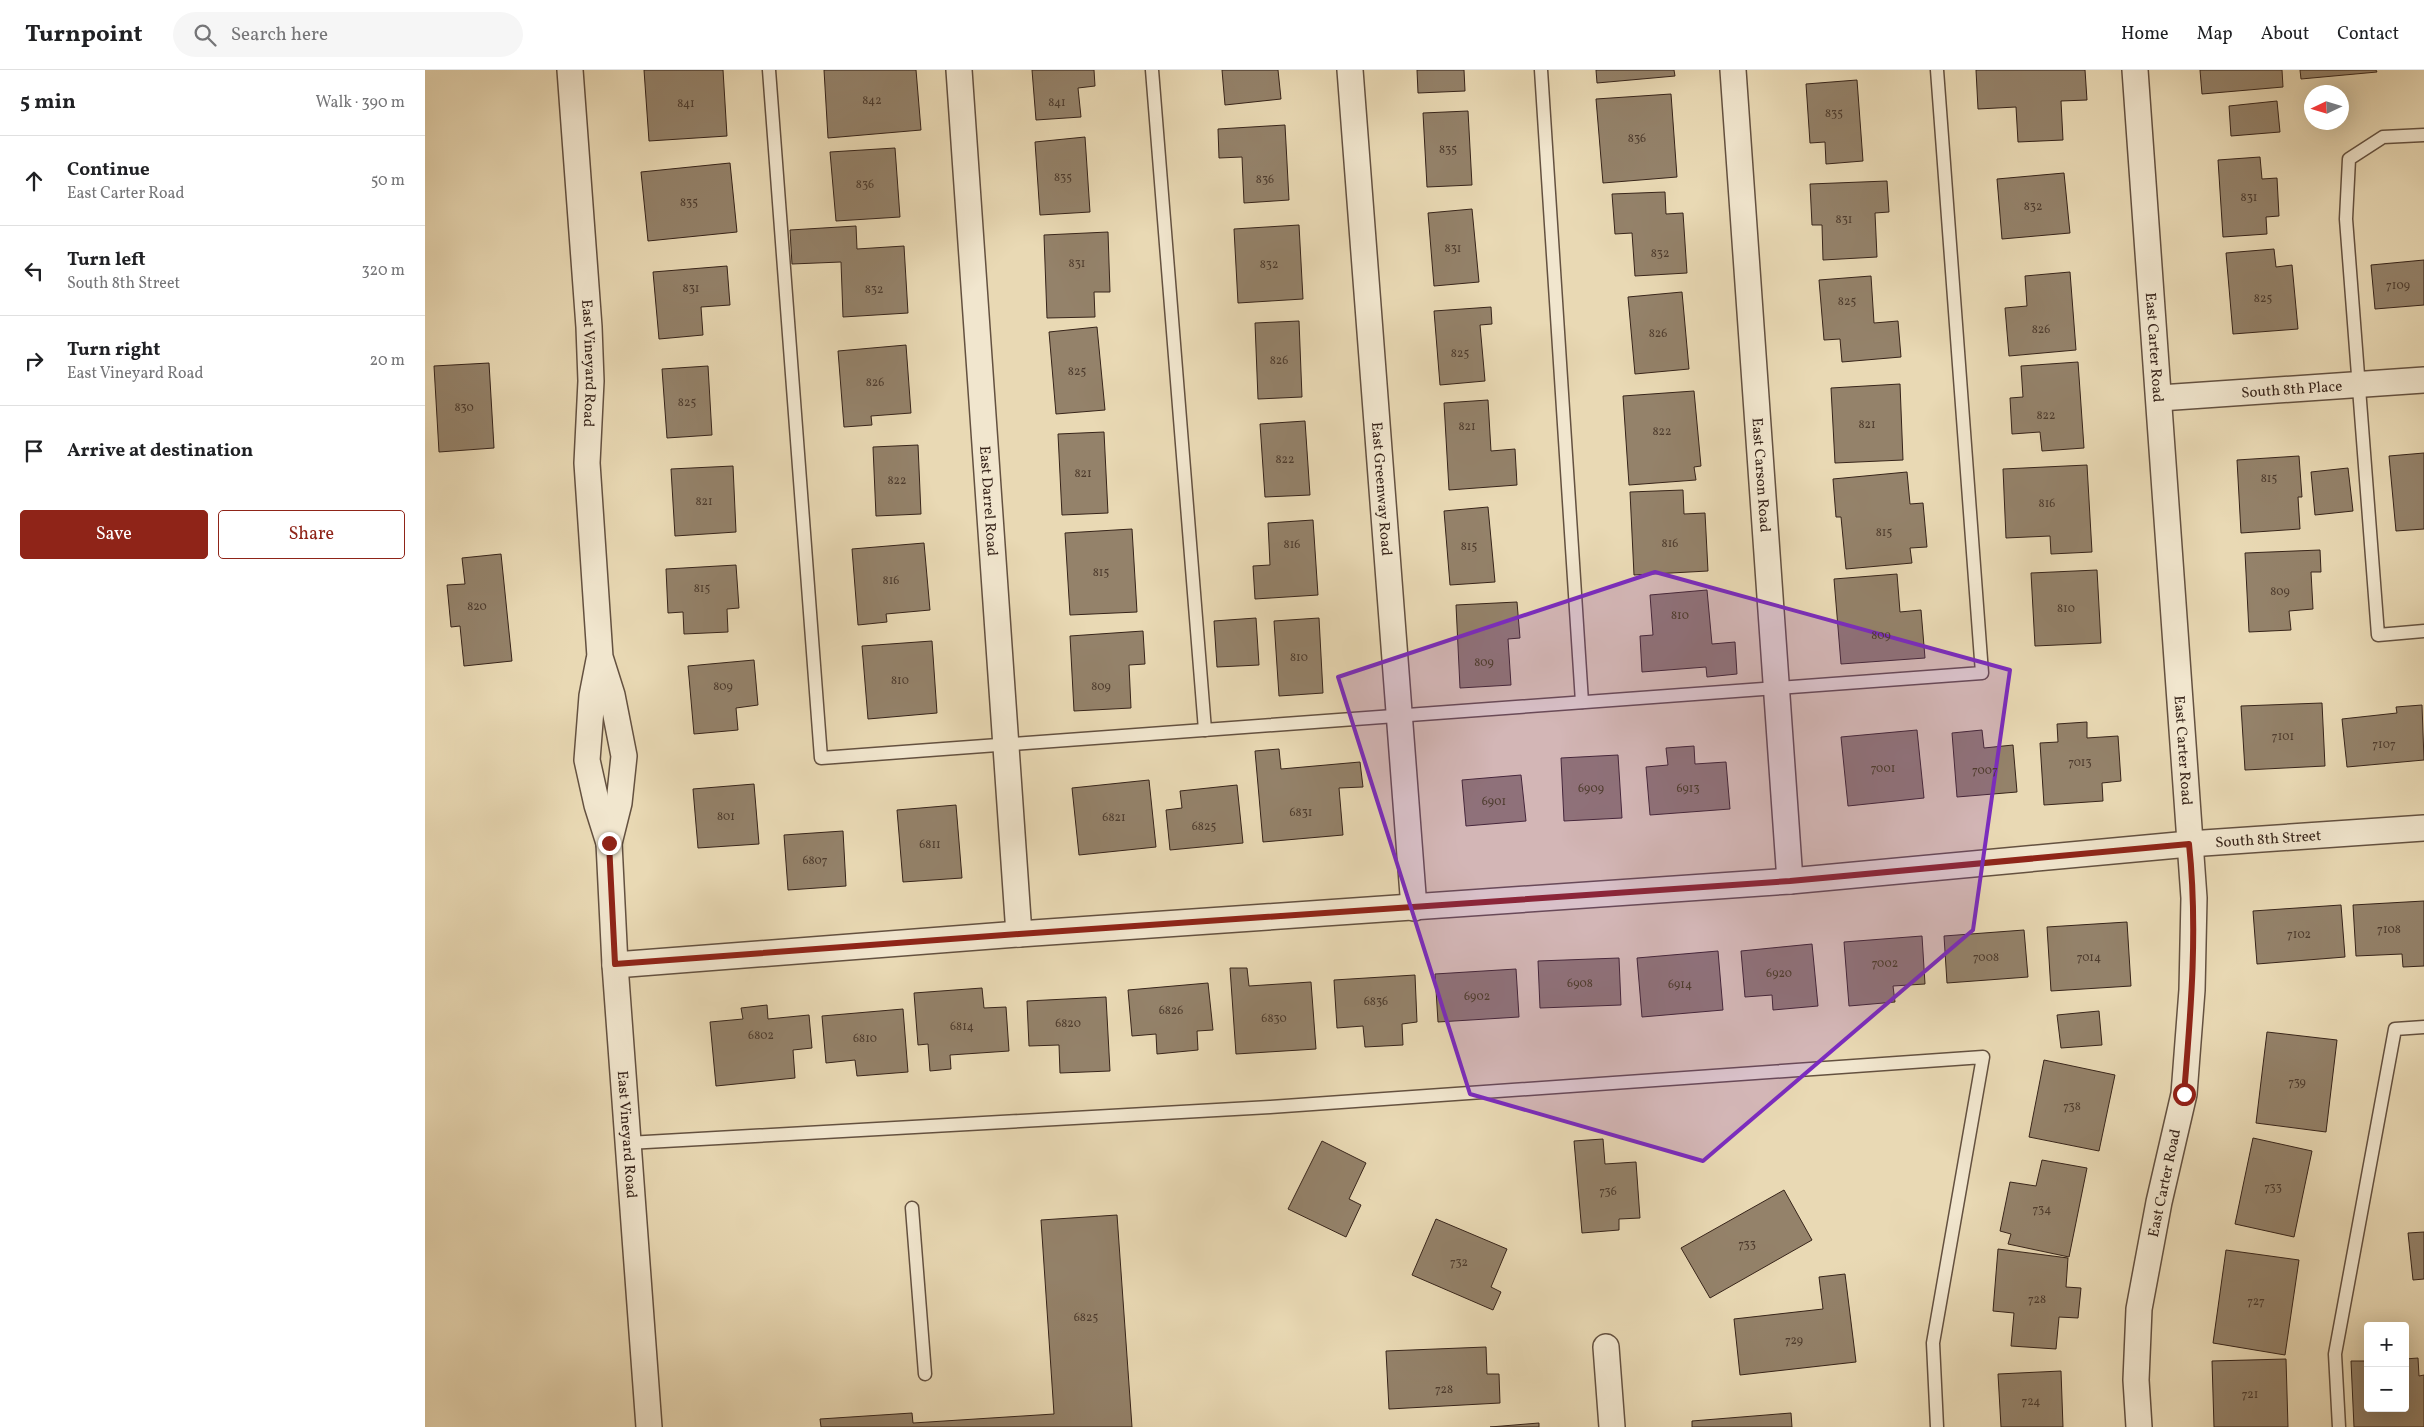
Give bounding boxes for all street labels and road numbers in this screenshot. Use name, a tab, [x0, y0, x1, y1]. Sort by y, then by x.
street label: East Carter Road	[2139, 292, 2168, 403]
street label: East Vineyard Road	[575, 299, 600, 428]
street label: South 8th Place	[2241, 377, 2343, 404]
street label: East Carson Road	[1745, 417, 1774, 533]
street label: East Greenway Road	[1365, 421, 1396, 557]
street label: East Darrel Road	[973, 445, 1002, 557]
street label: East Carter Road	[2168, 695, 2196, 806]
street label: South 8th Street	[2215, 826, 2322, 854]
street label: East Vineyard Road	[611, 1070, 641, 1199]
street label: East Carter Road	[2144, 1127, 2187, 1239]

